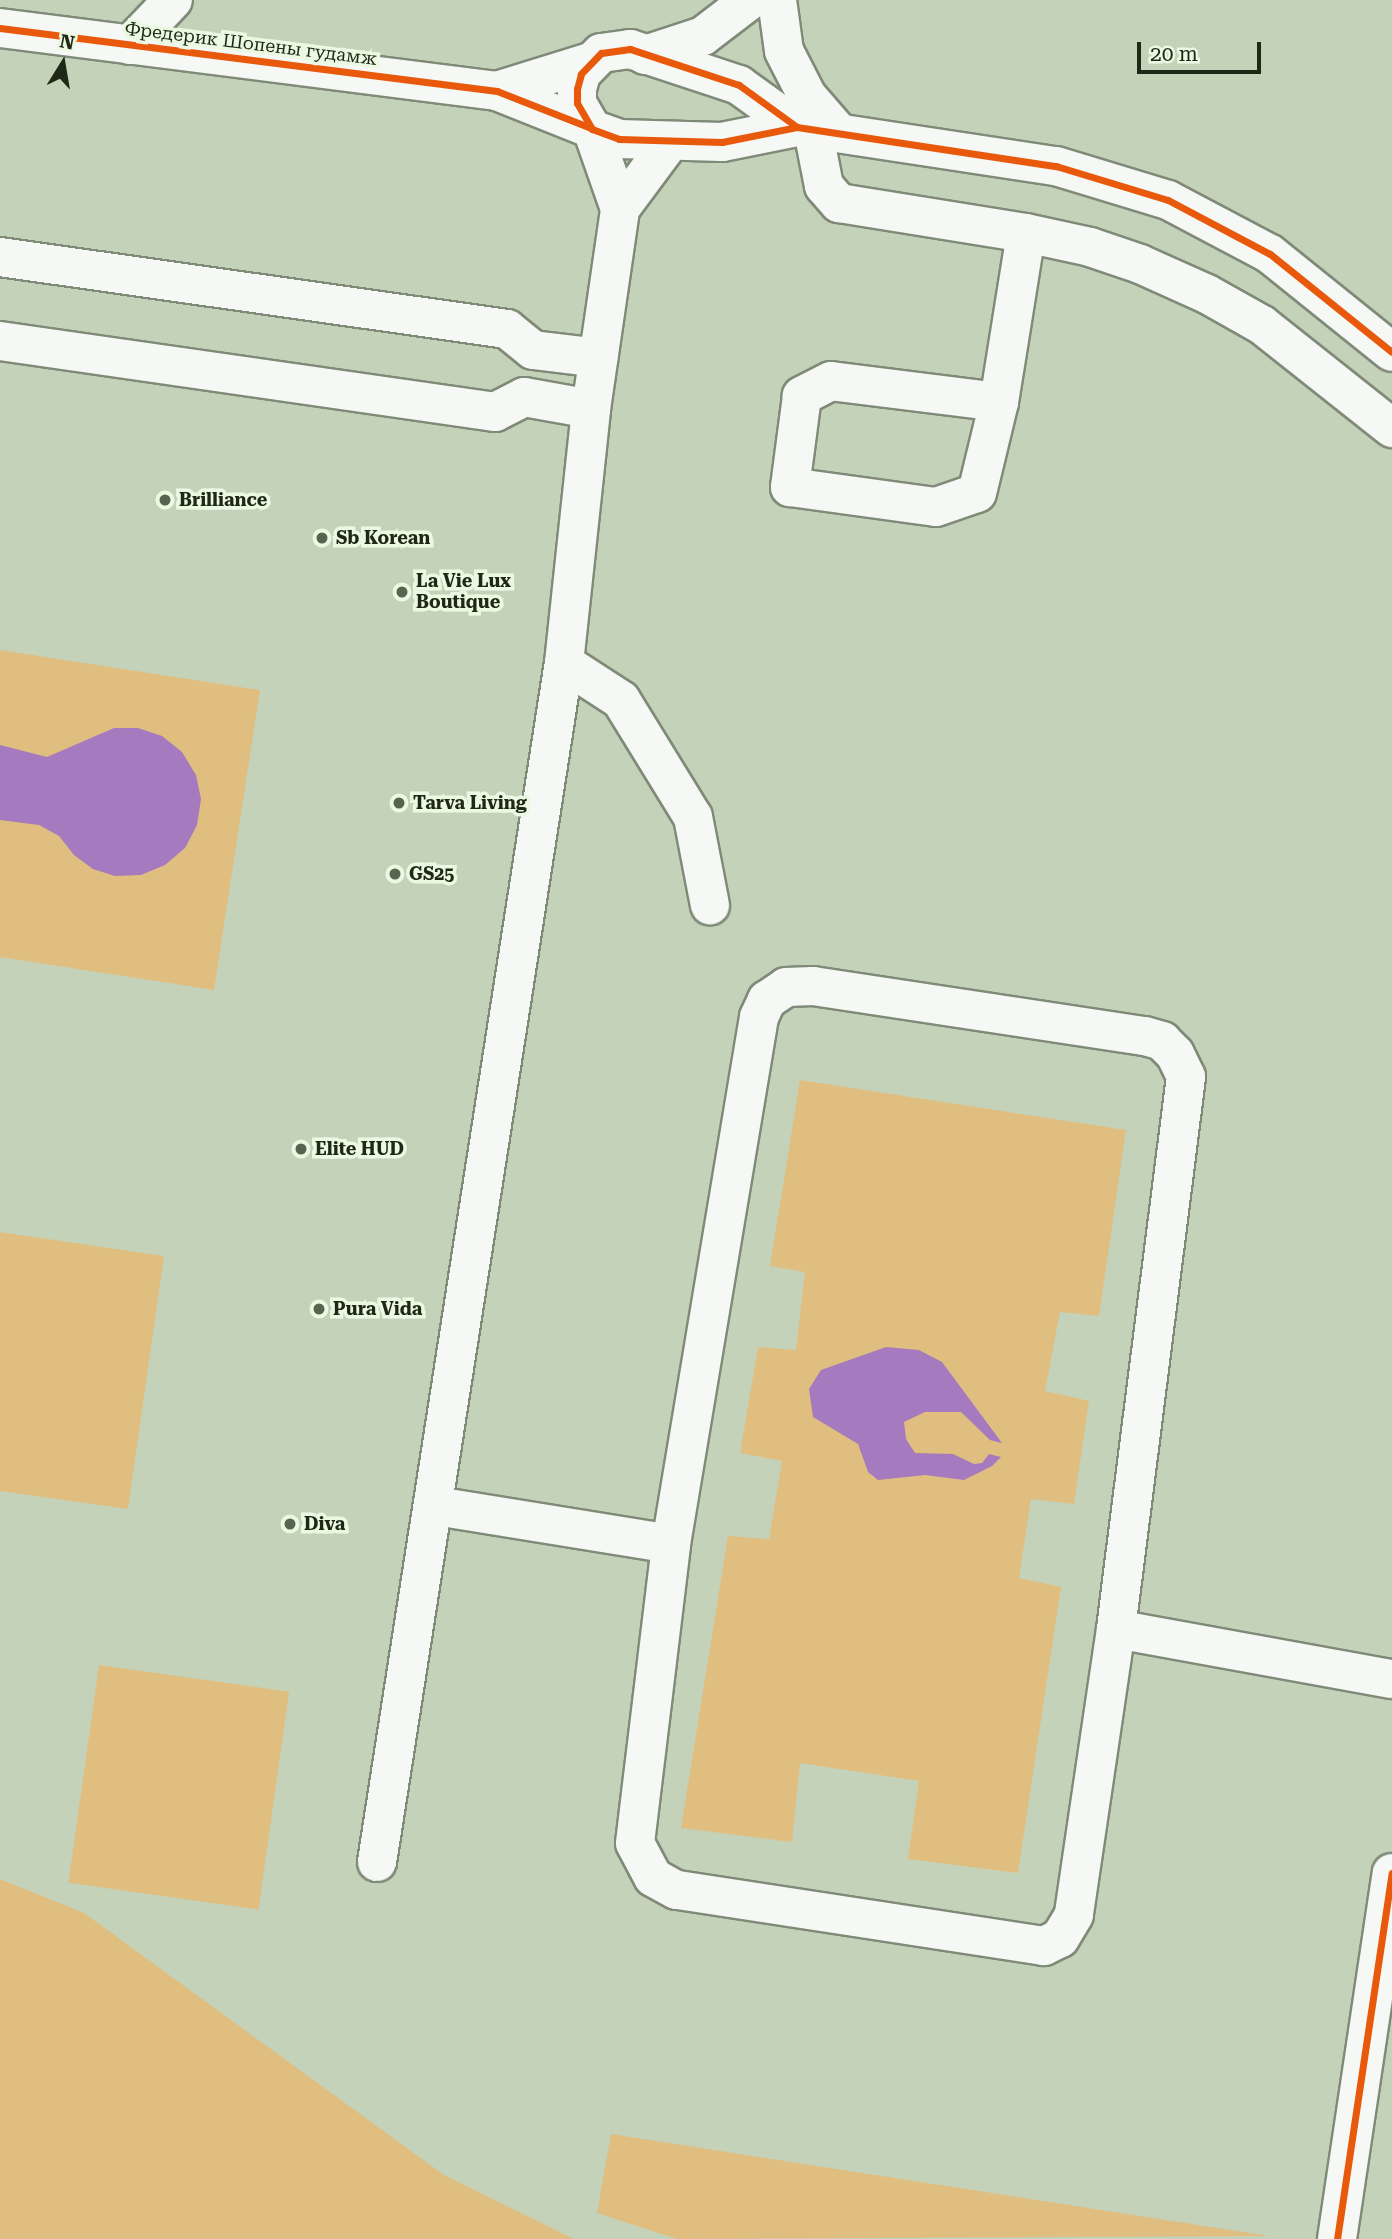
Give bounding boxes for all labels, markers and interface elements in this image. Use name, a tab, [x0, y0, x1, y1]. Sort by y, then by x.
street label: Фредерик Шопены гудамж	[124, 18, 378, 70]
north arrow	[28, 28, 98, 98]
scale bar	[1140, 28, 1264, 72]
text: N	[58, 29, 76, 55]
text: 20 m	[1150, 42, 1198, 66]
place label: Brilliance	[179, 489, 267, 511]
marker: Brilliance	[157, 492, 173, 508]
place label: Sb Korean	[336, 527, 430, 549]
marker: Sb Korean	[314, 530, 330, 546]
place label: La Vie Lux Boutique	[416, 571, 511, 614]
marker: La Vie Lux Boutique	[394, 584, 410, 600]
place label: Tarva Living	[413, 792, 527, 814]
marker: Tarva Living	[391, 795, 407, 811]
place label: GS25	[409, 863, 454, 885]
marker: GS25	[387, 866, 403, 882]
place label: Elite HUD	[315, 1138, 404, 1160]
marker: Elite HUD	[293, 1141, 309, 1157]
place label: Pura Vida	[333, 1298, 422, 1320]
marker: Pura Vida	[311, 1301, 327, 1317]
place label: Diva	[304, 1513, 345, 1535]
marker: Diva	[282, 1516, 298, 1532]

